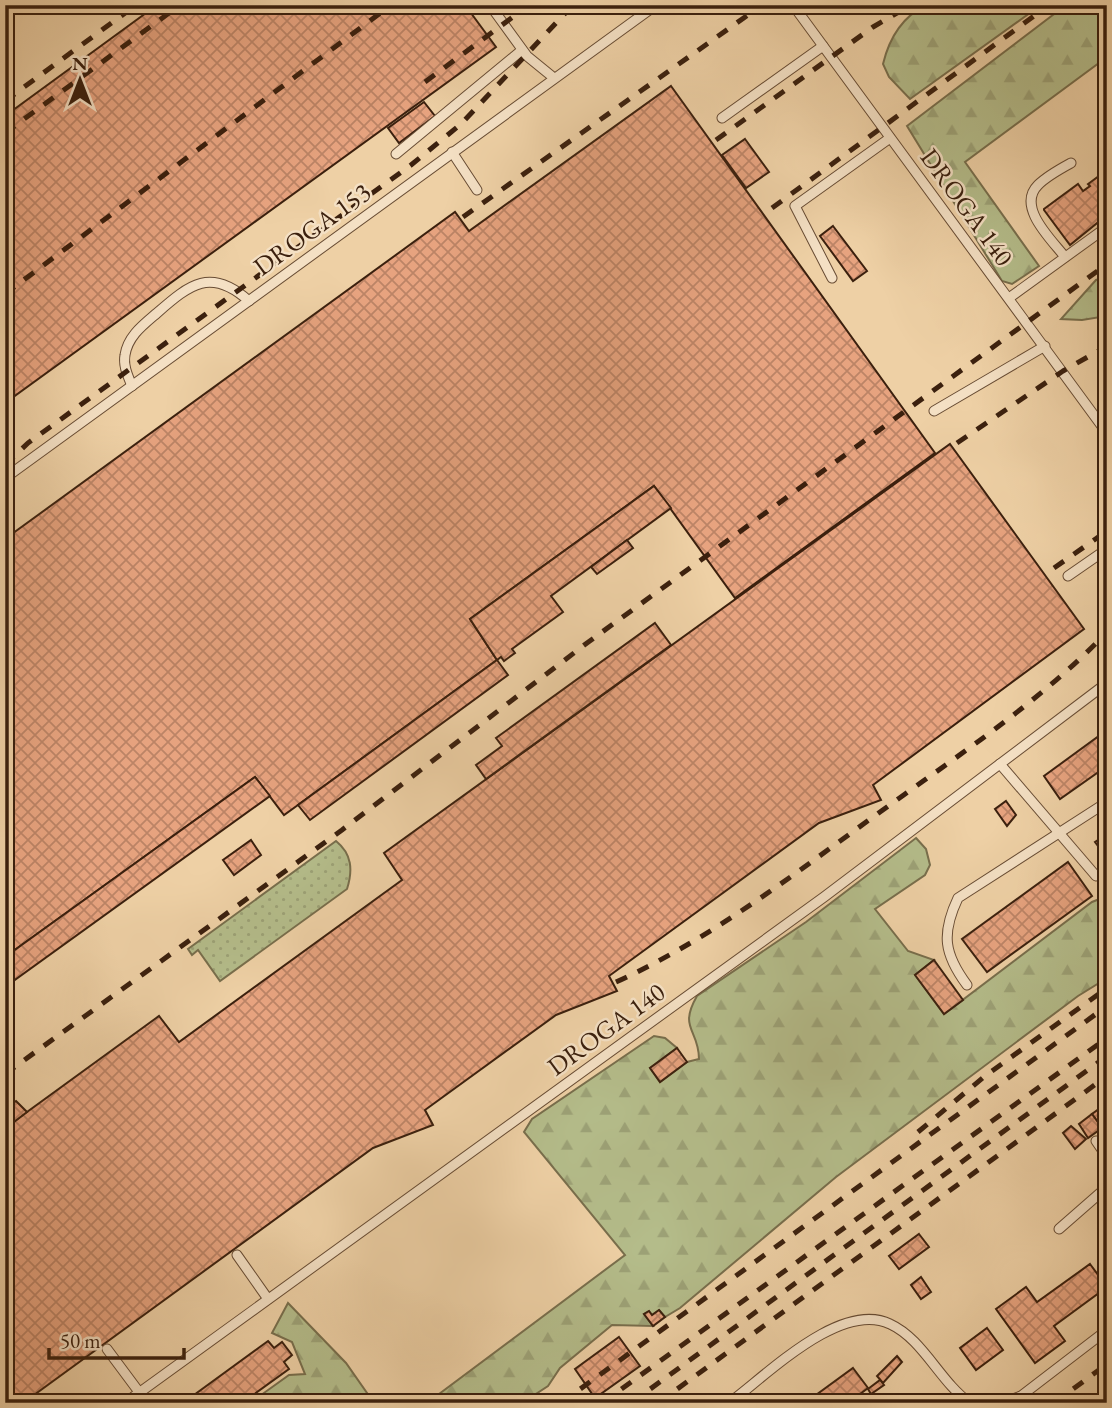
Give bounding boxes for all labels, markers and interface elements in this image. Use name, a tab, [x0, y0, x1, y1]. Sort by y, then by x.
north arrow	[46, 46, 116, 116]
text: N	[72, 51, 88, 76]
street label: DROGA 140	[913, 141, 1021, 273]
street label: DROGA 153	[246, 175, 378, 283]
street label: DROGA 140	[540, 975, 672, 1083]
scale bar	[49, 1317, 184, 1361]
text: 50 m	[60, 1327, 101, 1354]

